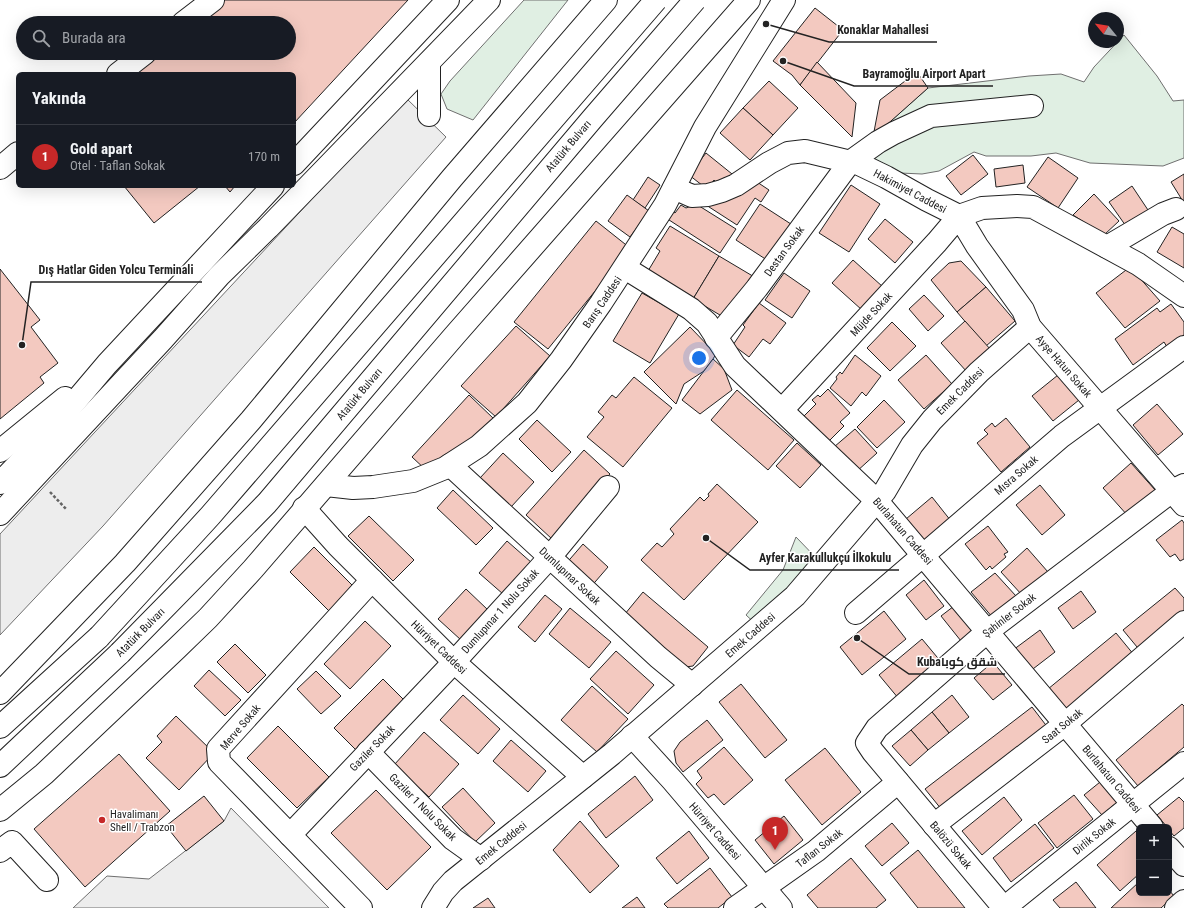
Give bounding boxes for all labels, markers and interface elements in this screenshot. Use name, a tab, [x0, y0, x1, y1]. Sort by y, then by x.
north arrow	[1088, 12, 1124, 48]
search box	[16, 16, 296, 60]
callout: Konaklar Mahallesi	[829, 18, 937, 42]
text: Konaklar Mahallesi	[837, 23, 929, 37]
icon: search	[30, 27, 52, 49]
text: Burada ara	[62, 29, 126, 47]
callout: Bayramoğlu Airport Apart	[854, 62, 993, 86]
text: Bayramoğlu Airport Apart	[863, 67, 986, 81]
text: Yakında	[32, 88, 86, 108]
street label: Atatürk Bulvarı	[543, 118, 594, 175]
text: Gold apart	[70, 140, 132, 158]
text: 1	[42, 149, 48, 164]
text: 170 m	[248, 149, 280, 164]
text: Otel · Taflan Sokak	[70, 158, 165, 173]
street label: Hakimiyet Caddesi	[871, 167, 949, 216]
street label: Destan Sokak	[762, 223, 807, 279]
callout: Dış Hatlar Giden Yolcu Terminali	[31, 258, 202, 282]
text: Dış Hatlar Giden Yolcu Terminali	[39, 263, 193, 277]
street label: Barış Caddesi	[580, 274, 625, 331]
street label: Müjde Sokak	[848, 290, 895, 339]
street label: Ayşe Hatun Sokak	[1033, 333, 1094, 400]
your location	[689, 348, 709, 368]
street label: Emek Caddesi	[934, 365, 987, 418]
street label: Atatürk Bulvarı	[334, 366, 385, 423]
street label: Mısra Sokak	[992, 453, 1041, 498]
street label: Burlahatun Caddesi	[870, 495, 935, 568]
street label: Dumlupınar Sokak	[536, 545, 603, 608]
callout: Ayfer Karakullukçu İlkokulu	[750, 546, 899, 570]
text: Ayfer Karakullukçu İlkokulu	[759, 550, 891, 565]
street label: Dumlupınar 1 Nolu Sokak	[459, 566, 542, 656]
street label: Şahinler Sokak	[980, 591, 1039, 640]
street label: Atatürk Bulvarı	[113, 605, 168, 660]
street label: Emek Caddesi	[723, 610, 778, 660]
street label: Hürriyet Caddesi	[408, 618, 469, 677]
callout: Kubaشقق كوبا	[909, 650, 1005, 674]
text: Kubaشقق كوبا	[917, 655, 997, 670]
street label: Merve Sokak	[218, 702, 263, 753]
street label: Saat Sokak	[1039, 706, 1085, 747]
street label: Gaziler Sokak	[347, 723, 398, 774]
street label: Burlahatun Caddesi	[1079, 743, 1144, 816]
street label: Gaziler 1 Nolu Sokak	[386, 771, 459, 844]
street label: Hürriyet Caddesi	[686, 800, 743, 863]
place label: Havalimanı Shell / Trabzon	[110, 808, 175, 834]
marker: Havalimanı Shell / Trabzon	[97, 815, 107, 825]
street label: Dirlik Sokak	[1070, 815, 1118, 858]
pin: 1	[762, 817, 788, 850]
street label: Emek Caddesi	[473, 819, 529, 868]
street label: Balözü Sokak	[927, 819, 974, 872]
map controls	[1136, 824, 1172, 896]
button: +	[1136, 824, 1172, 860]
street label: Taflan Sokak	[793, 826, 845, 871]
button: −	[1136, 860, 1172, 896]

